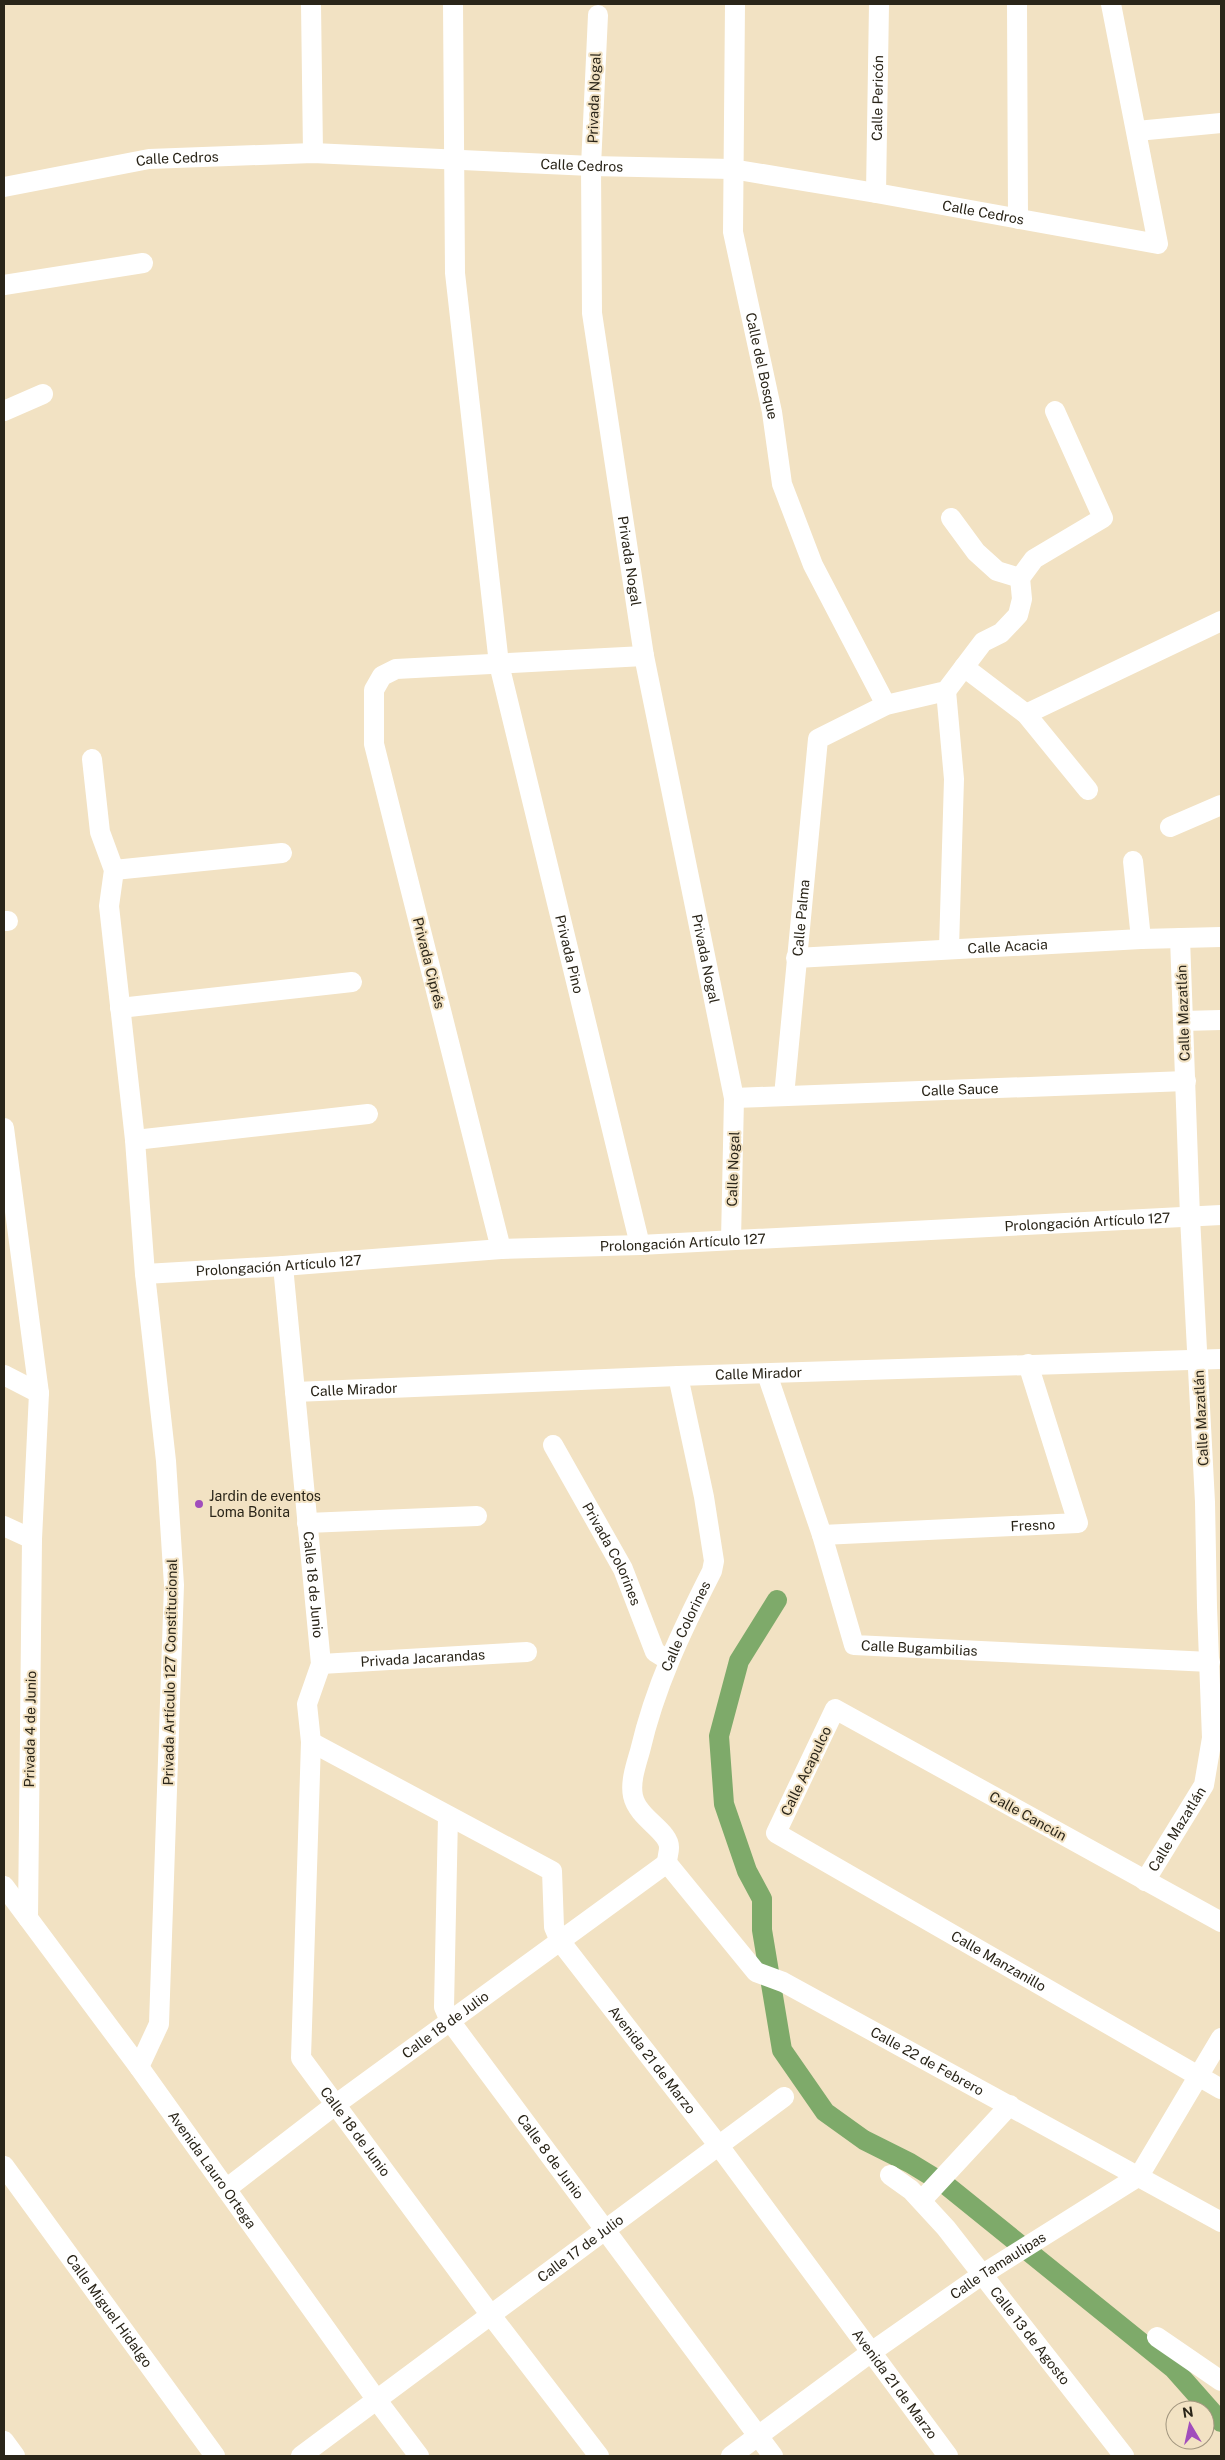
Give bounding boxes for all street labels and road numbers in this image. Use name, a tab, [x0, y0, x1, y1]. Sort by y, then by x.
street label: Privada Nogal	[584, 52, 604, 144]
street label: Calle Pericón	[869, 55, 886, 141]
street label: Calle Cedros	[135, 148, 219, 169]
street label: Calle Cedros	[540, 156, 623, 175]
street label: Calle Cedros	[941, 197, 1025, 228]
street label: Calle del Bosque	[743, 311, 781, 420]
street label: Privada Nogal	[615, 515, 644, 607]
street label: Calle Palma	[789, 879, 813, 957]
street label: Privada Pino	[552, 913, 587, 995]
street label: Privada Nogal	[689, 913, 723, 1005]
street label: Privada Ciprés	[410, 916, 448, 1010]
street label: Calle Acacia	[967, 936, 1048, 957]
street label: Calle Mazatlán	[1173, 965, 1193, 1061]
street label: Calle Sauce	[921, 1080, 999, 1099]
street label: Calle Nogal	[724, 1131, 742, 1207]
street label: Prolongación Artículo 127	[1004, 1210, 1171, 1234]
street label: Prolongación Artículo 127	[600, 1231, 766, 1254]
street label: Prolongación Artículo 127	[195, 1252, 362, 1279]
street label: Calle Mirador	[715, 1364, 802, 1383]
street label: Calle Mazatlán	[1190, 1370, 1212, 1466]
street label: Calle Mirador	[310, 1380, 398, 1399]
street label: Privada Colorines	[579, 1500, 644, 1608]
street label: Fresno	[1010, 1516, 1056, 1534]
street label: Calle 18 de Junio	[300, 1530, 326, 1639]
street label: Privada Artículo 127 Constitucional	[160, 1559, 180, 1785]
street label: Calle Colorines	[658, 1578, 714, 1674]
street label: Calle Bugambilias	[861, 1637, 978, 1659]
street label: Privada Jacarandas	[360, 1646, 486, 1670]
street label: Privada 4 de Junio	[21, 1670, 39, 1787]
street label: Calle Acapulco	[777, 1724, 835, 1818]
street label: Calle Mazatlán	[1145, 1784, 1209, 1874]
street label: Calle Cancún	[987, 1788, 1069, 1844]
street label: Calle Manzanillo	[948, 1928, 1049, 1995]
street label: Calle 18 de Julio	[399, 1988, 492, 2062]
street label: Avenida 21 de Marzo	[605, 2003, 699, 2117]
street label: Calle 22 de Febrero	[868, 2024, 987, 2099]
street label: Calle 18 de Junio	[317, 2084, 394, 2180]
street label: Avenida Lauro Ortega	[165, 2108, 260, 2231]
street label: Calle 8 de Junio	[514, 2111, 587, 2202]
street label: Calle 17 de Julio	[534, 2211, 626, 2285]
street label: Calle Tamaulipas	[947, 2229, 1049, 2302]
street label: Calle Miguel Hidalgo	[63, 2251, 156, 2370]
street label: Calle 13 de Agosto	[987, 2283, 1073, 2388]
street label: Avenida 21 de Marzo	[849, 2326, 941, 2442]

